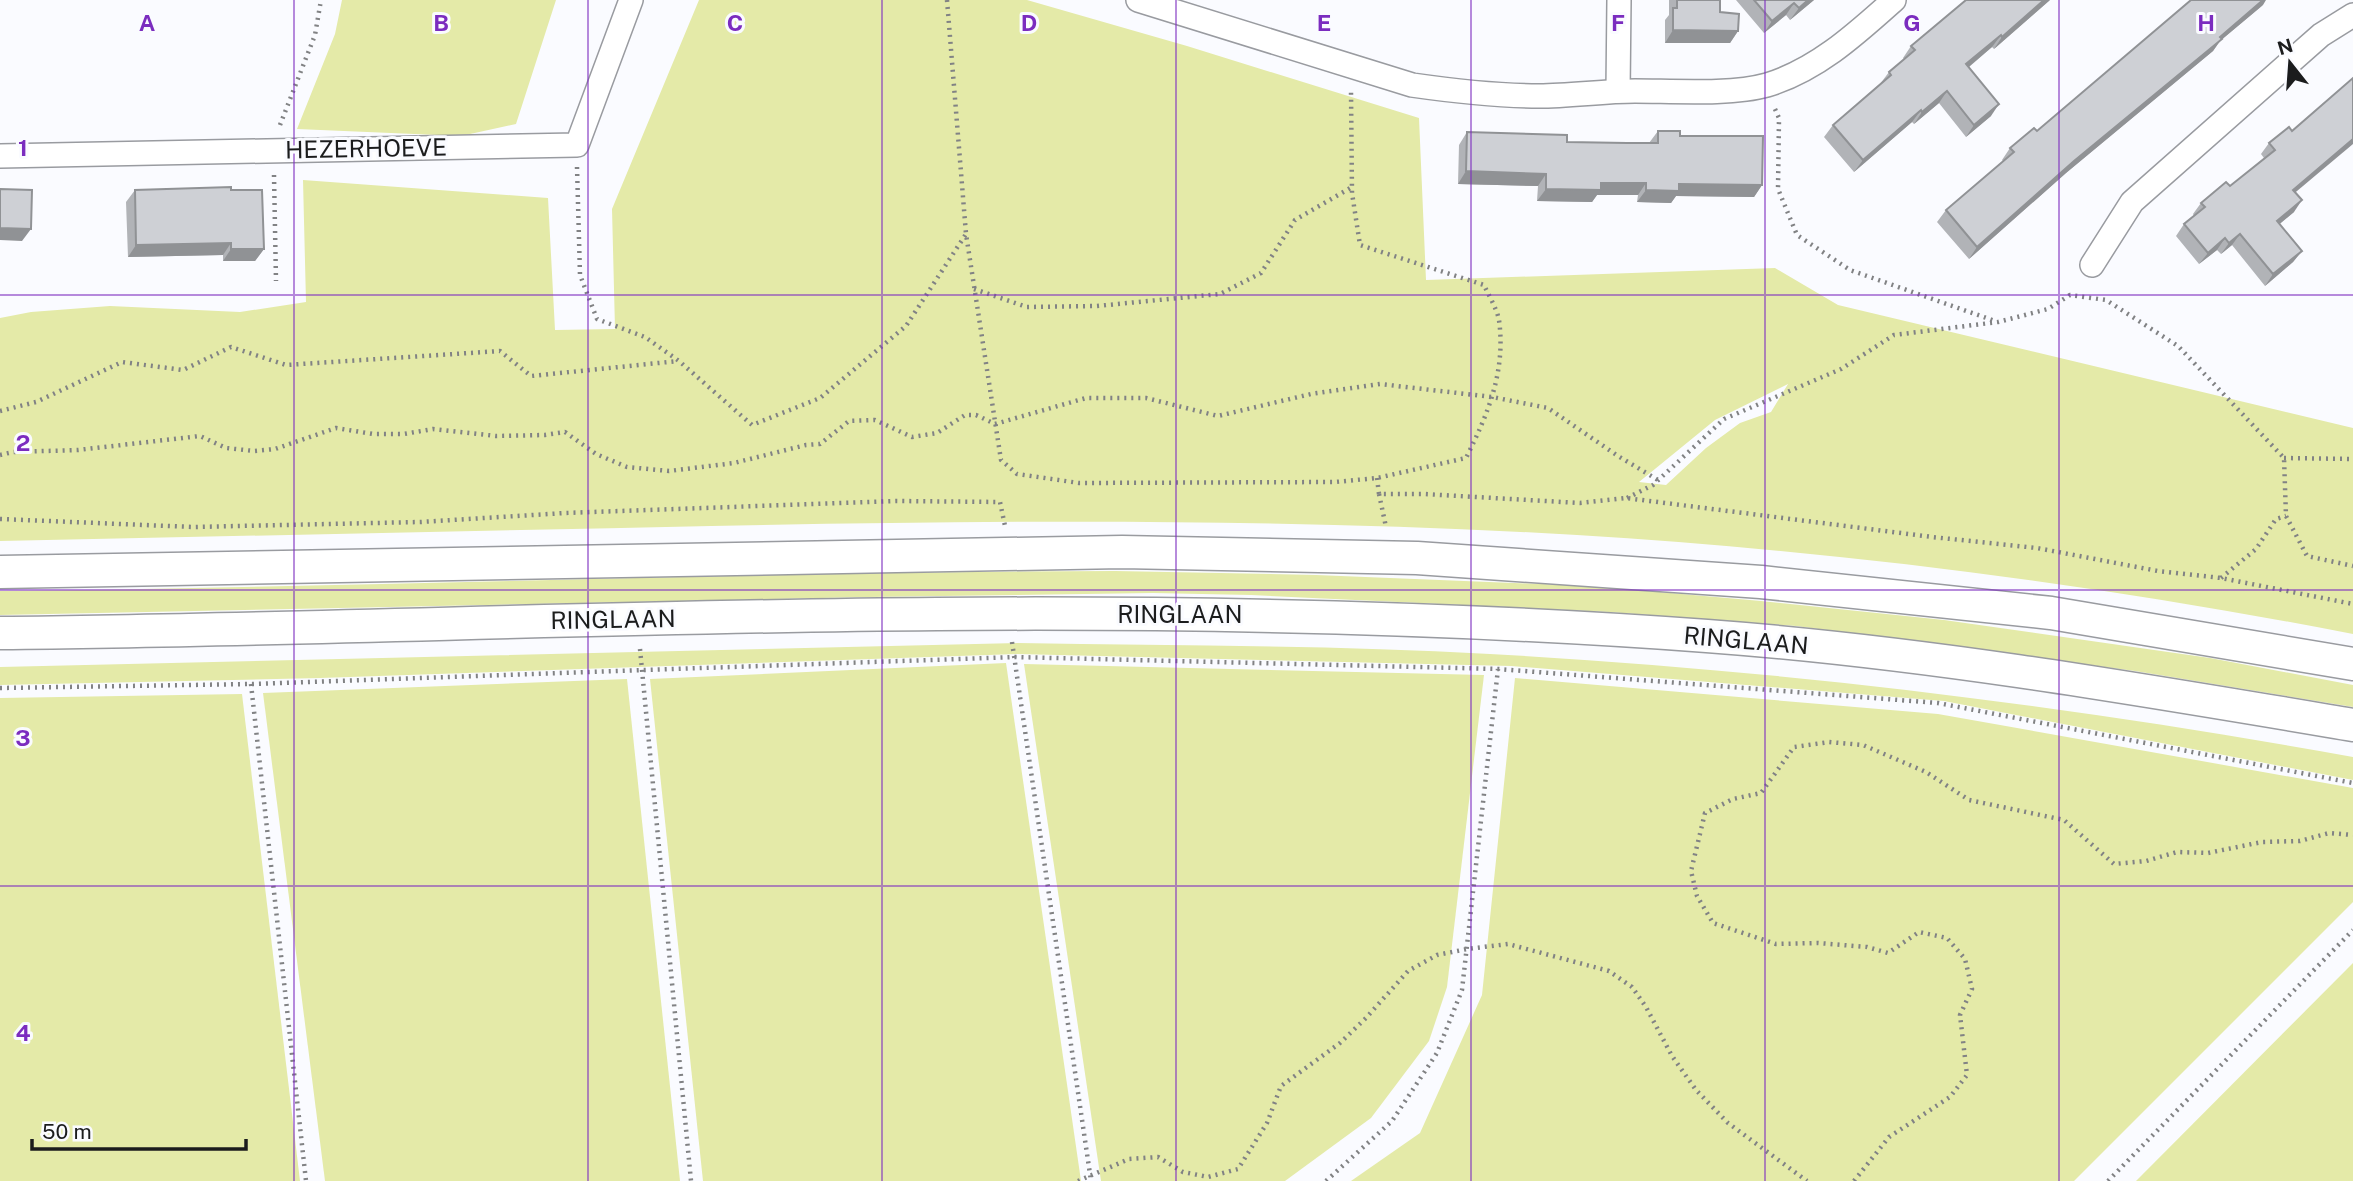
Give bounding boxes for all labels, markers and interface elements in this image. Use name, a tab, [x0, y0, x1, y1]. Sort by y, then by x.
text: A	[139, 9, 156, 36]
text: B	[433, 9, 449, 36]
text: C	[727, 9, 743, 36]
text: D	[1021, 9, 1037, 36]
text: E	[1317, 9, 1331, 36]
text: F	[1611, 9, 1625, 36]
text: G	[1903, 9, 1921, 36]
text: H	[2197, 9, 2215, 36]
north arrow	[2255, 28, 2325, 98]
text: N	[2275, 34, 2295, 59]
street label: HEZERHOEVE	[285, 133, 447, 163]
text: 1	[18, 134, 28, 161]
text: 2	[16, 429, 30, 456]
street label: RINGLAAN	[1117, 600, 1243, 628]
street label: RINGLAAN	[550, 604, 676, 634]
street label: RINGLAAN	[1682, 621, 1810, 659]
text: 3	[15, 724, 31, 751]
text: 4	[15, 1019, 31, 1046]
scale bar	[32, 1108, 245, 1152]
text: 50 m	[42, 1119, 92, 1144]

